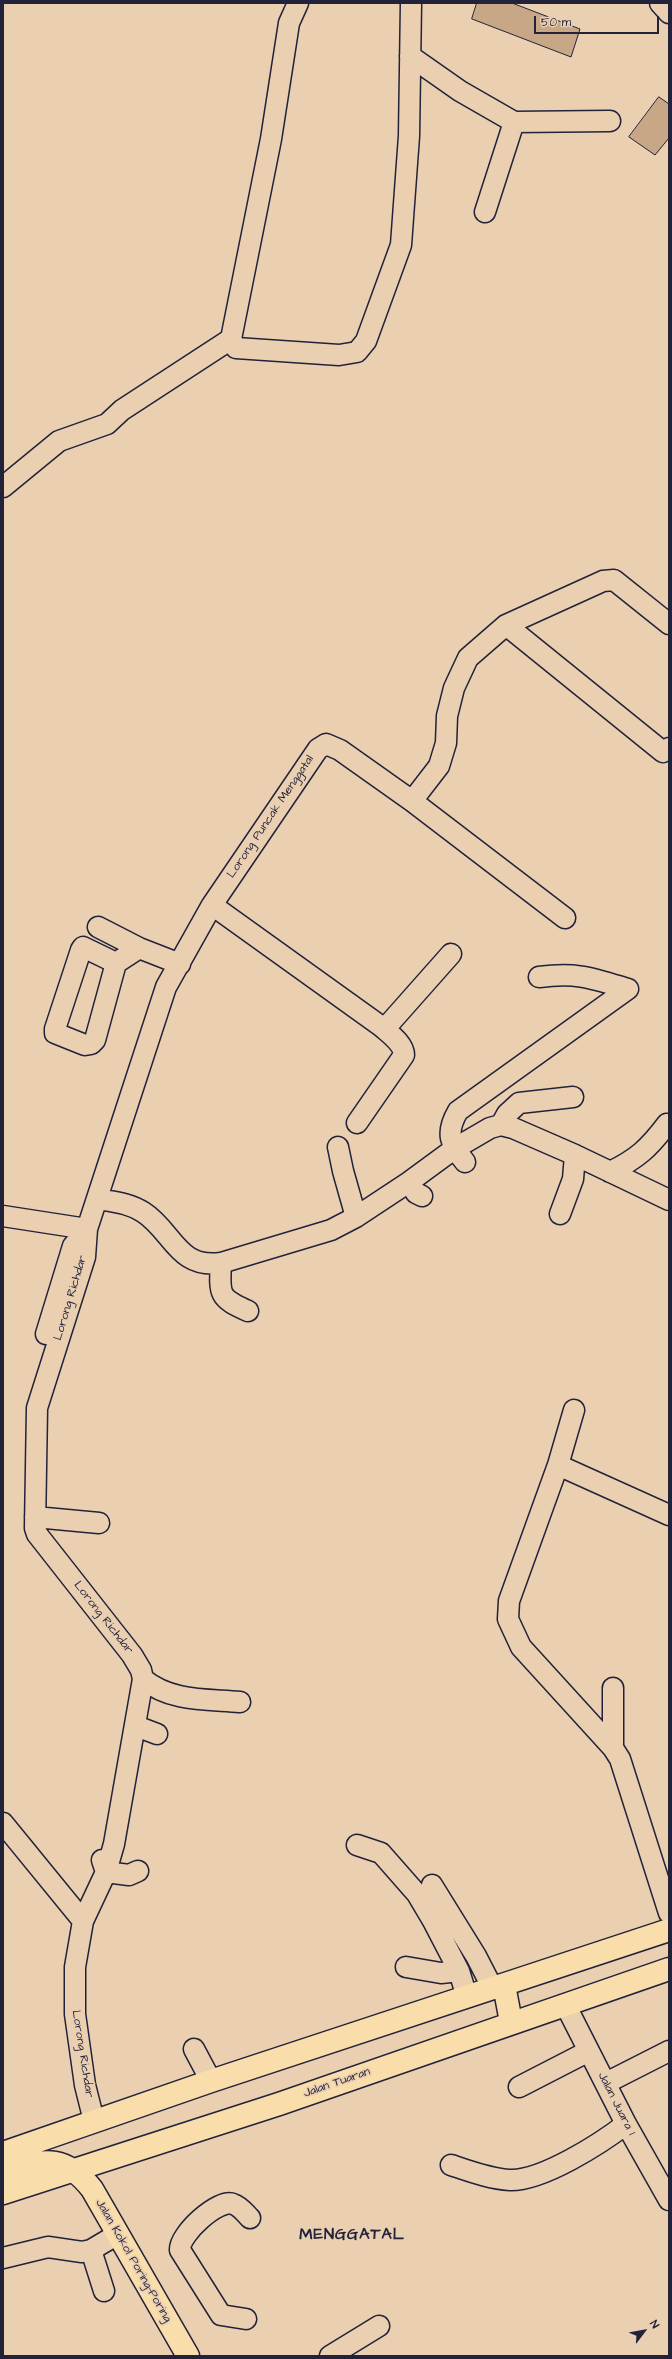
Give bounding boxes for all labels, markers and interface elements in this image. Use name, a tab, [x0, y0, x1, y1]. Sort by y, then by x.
scale bar	[536, 8, 661, 34]
text: 50 m	[541, 14, 571, 31]
street label: Lorong Puncak Menggatal	[225, 753, 317, 881]
street label: Lorong Richdar	[51, 1254, 91, 1342]
street label: Lorong Richdar	[70, 1579, 136, 1657]
street label: Lorong Richdar	[68, 2009, 96, 2099]
street label: Jalan Tuaran	[302, 2065, 372, 2101]
street label: Jalan Juara 1	[594, 2070, 638, 2138]
street label: Jalan Kokol Poring-Poring	[92, 2197, 174, 2325]
district label: MENGGATAL	[299, 2226, 405, 2246]
north arrow	[624, 2311, 664, 2351]
text: N	[646, 2317, 663, 2331]

